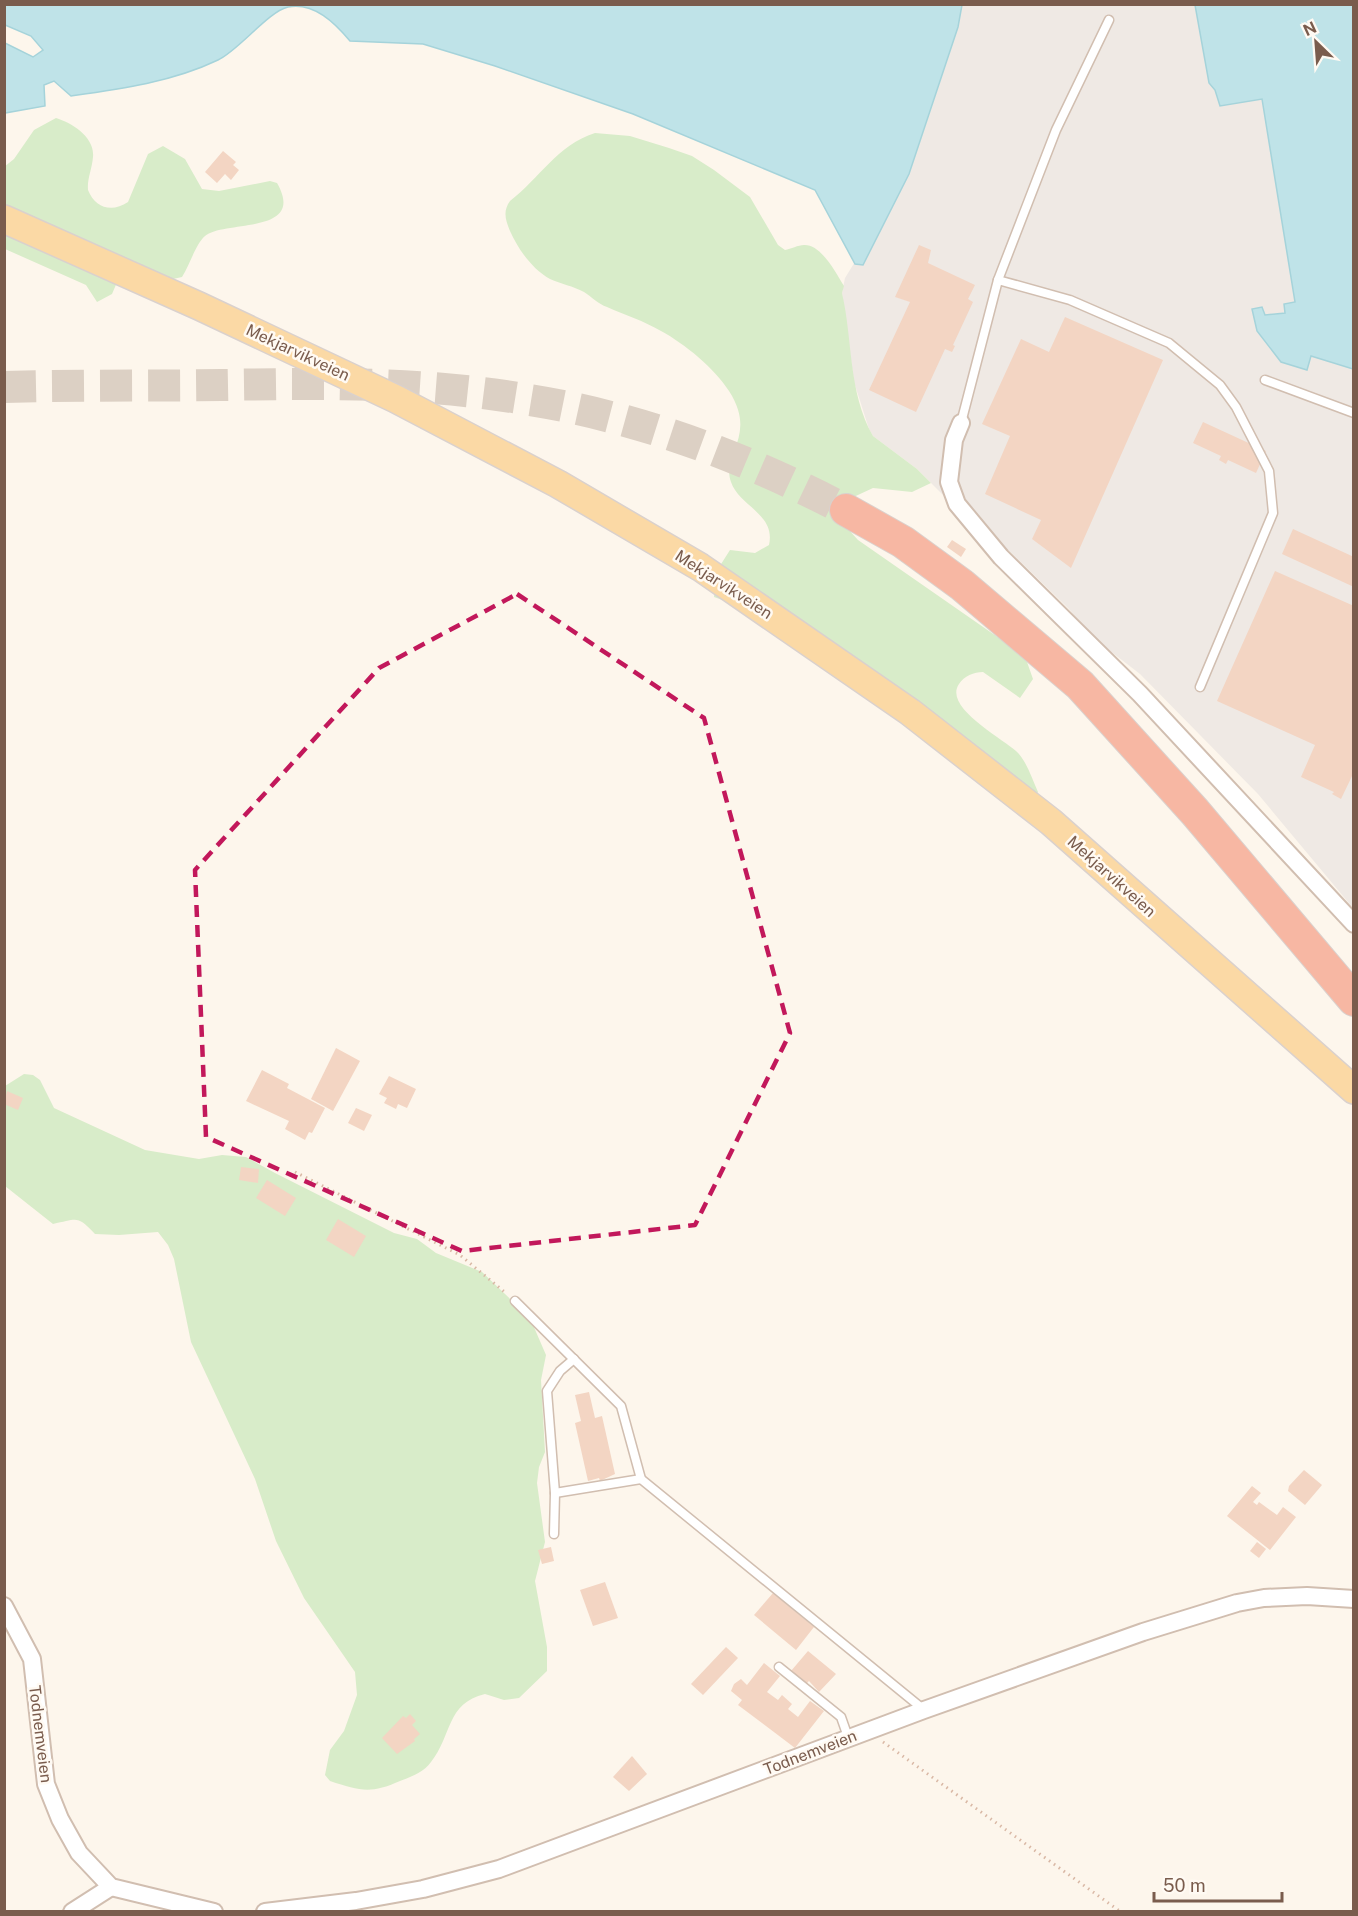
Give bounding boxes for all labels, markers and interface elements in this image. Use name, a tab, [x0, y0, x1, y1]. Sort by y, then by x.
north arrow	[1286, 12, 1346, 72]
text: N	[1300, 18, 1320, 40]
street label: Mekjarvikveien	[243, 320, 353, 385]
street label: Mekjarvikveien	[672, 546, 776, 623]
street label: Mekjarvikveien	[1064, 832, 1160, 921]
street label: Todnemveien	[25, 1684, 56, 1784]
street label: Todnemveien	[761, 1726, 859, 1779]
scale bar	[1154, 1865, 1282, 1903]
text: 50 m	[1163, 1875, 1206, 1896]

